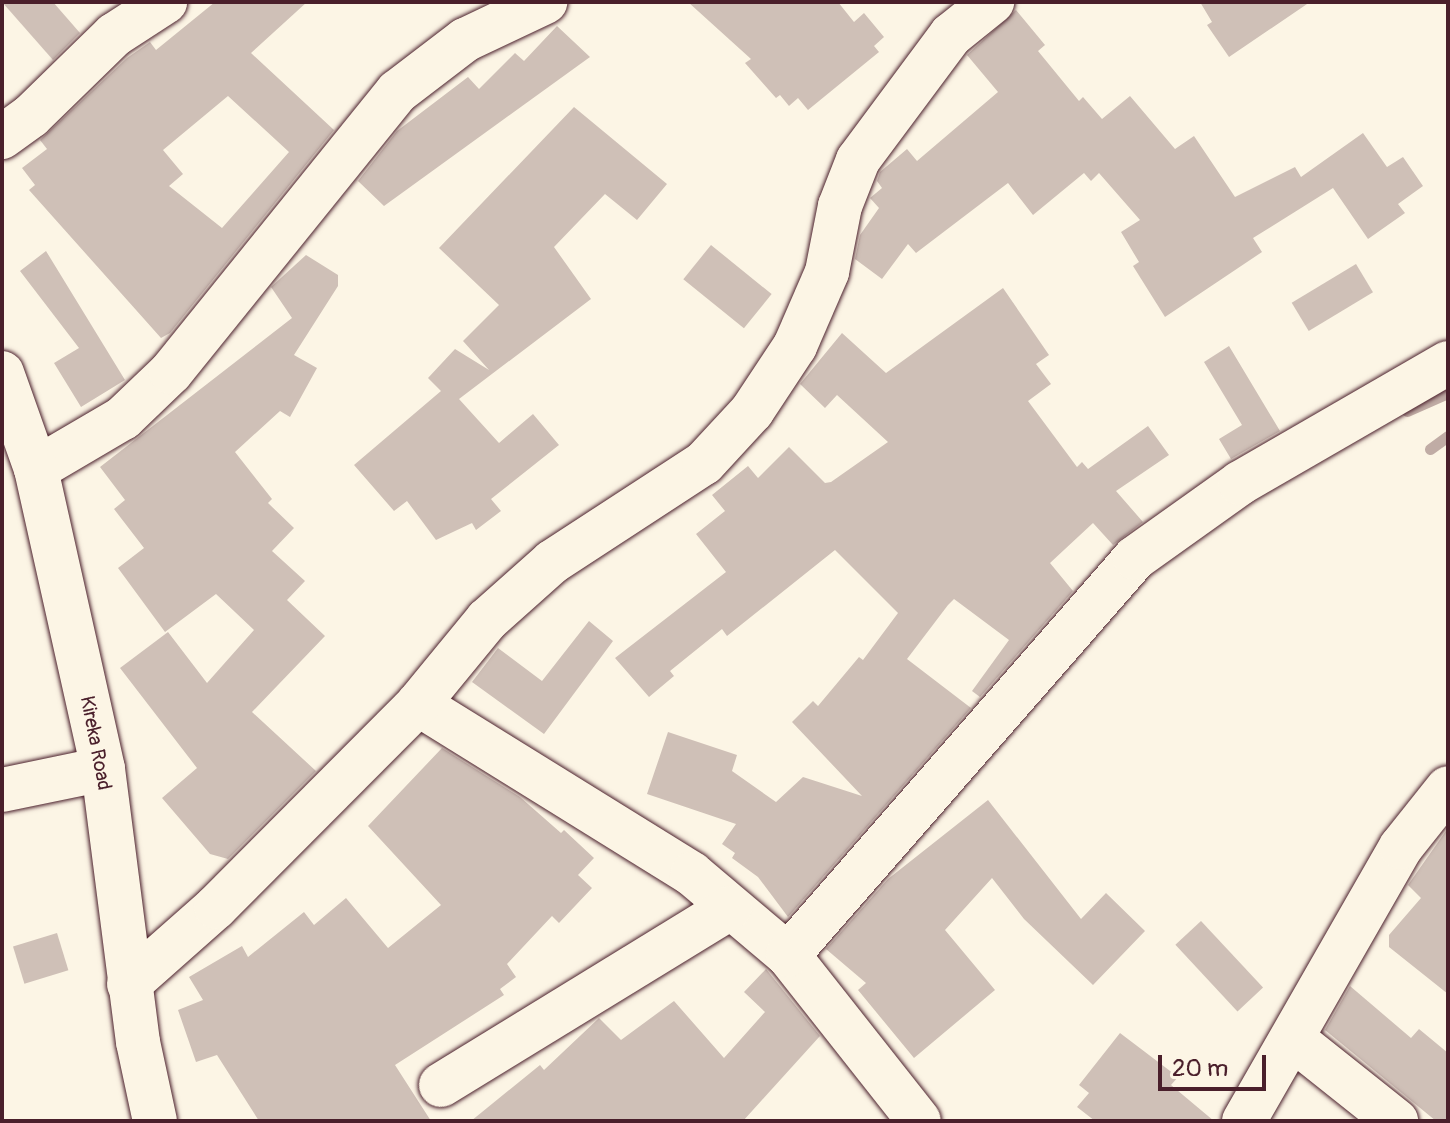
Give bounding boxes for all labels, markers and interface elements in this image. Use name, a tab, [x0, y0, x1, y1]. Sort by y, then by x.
street label: Kireka Road	[75, 694, 117, 792]
scale bar	[1162, 1039, 1270, 1089]
text: 20 m	[1172, 1054, 1228, 1083]

